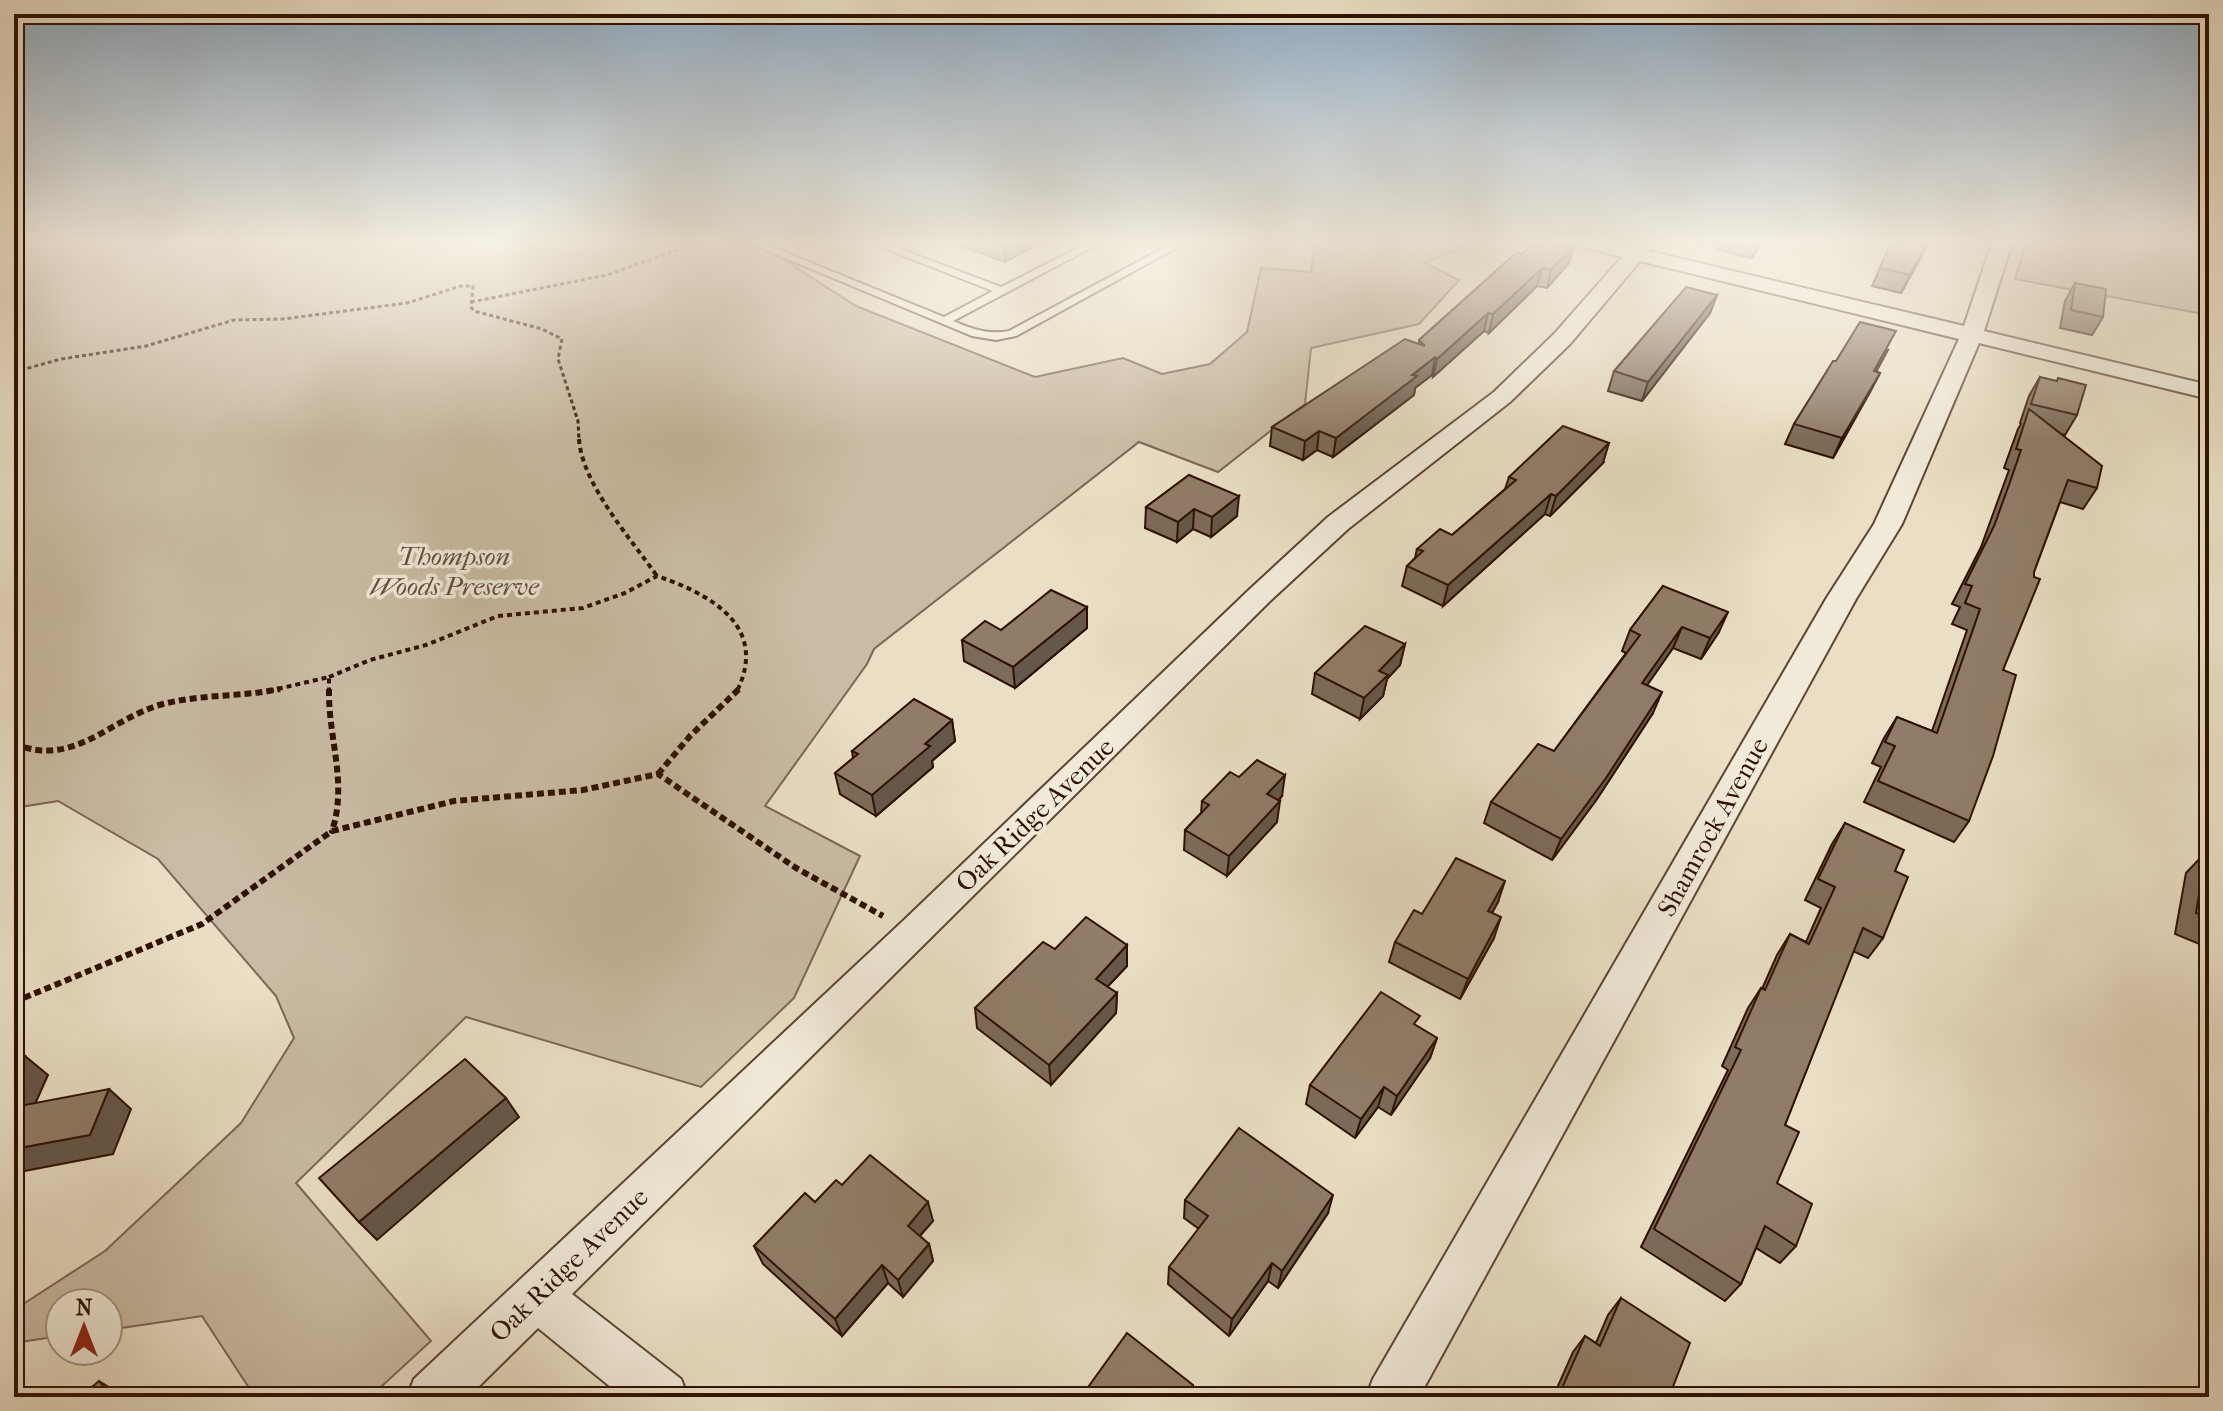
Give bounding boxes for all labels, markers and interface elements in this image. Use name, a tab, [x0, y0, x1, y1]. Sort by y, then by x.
park label: Thompson Woods Preserve	[369, 541, 540, 602]
street label: Oak Ridge Avenue	[949, 731, 1121, 899]
street label: Shamrock Avenue	[1651, 732, 1775, 922]
street label: Oak Ridge Avenue	[483, 1181, 655, 1349]
north arrow	[44, 1287, 124, 1367]
text: N	[76, 1295, 93, 1321]

